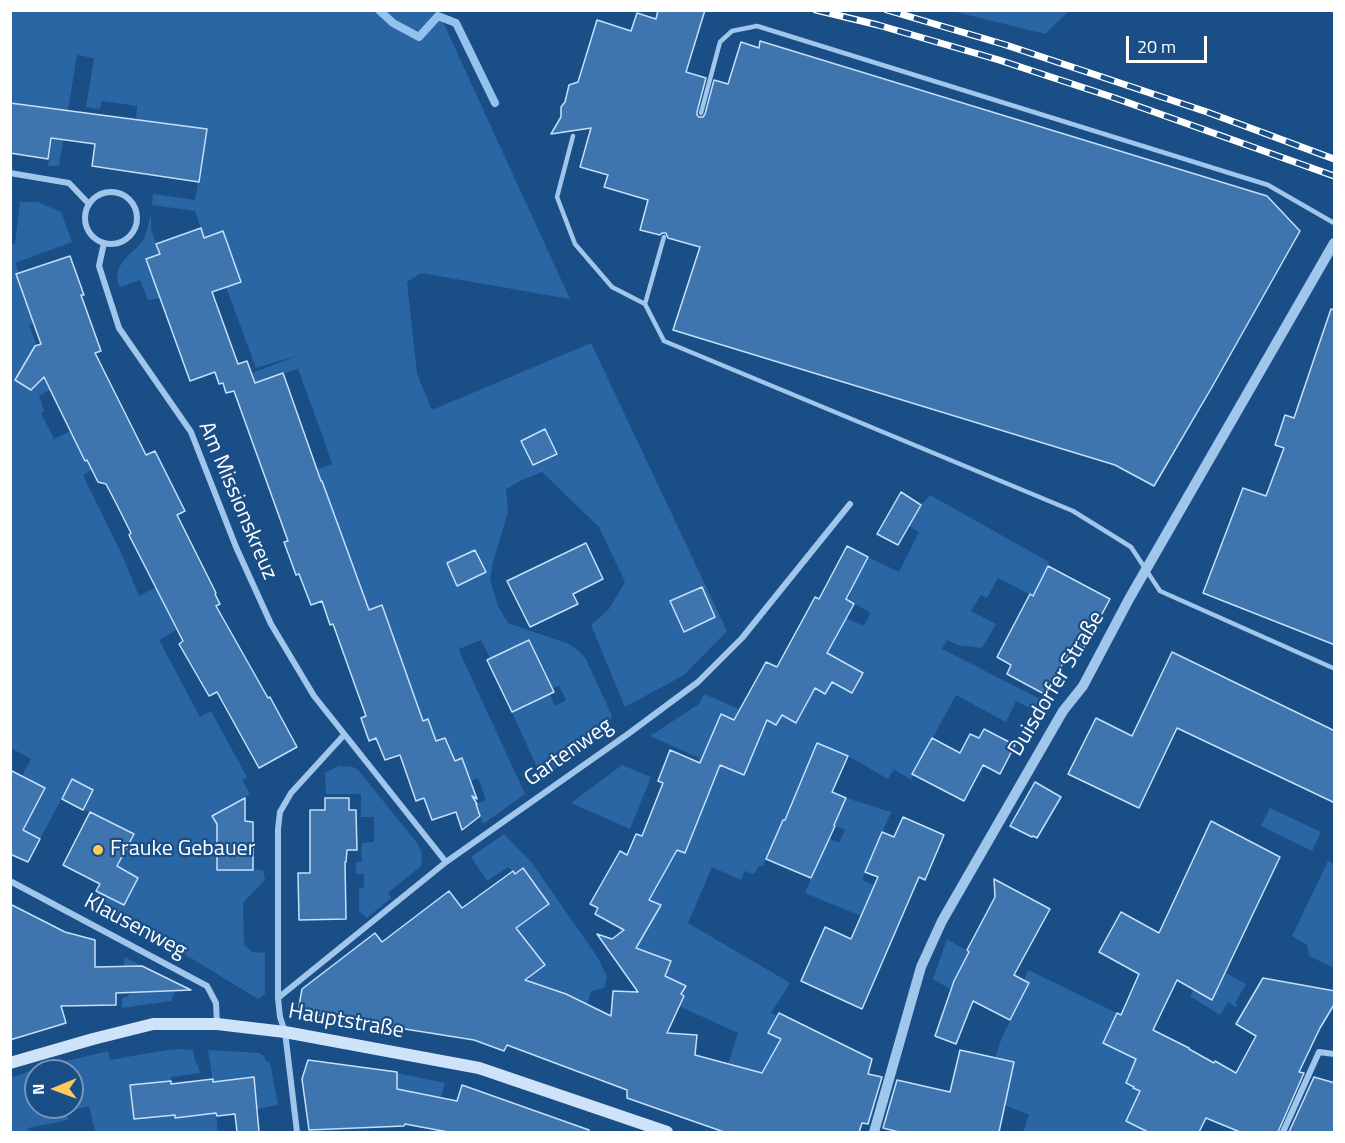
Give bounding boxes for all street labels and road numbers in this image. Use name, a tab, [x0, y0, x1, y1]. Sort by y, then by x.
street label: Am Missionskreuz	[192, 418, 282, 584]
street label: Duisdorfer Straße	[1003, 607, 1111, 761]
street label: Gartenweg	[520, 713, 618, 793]
street label: Klausenweg	[79, 889, 191, 965]
street label: Hauptstraße	[286, 999, 406, 1045]

